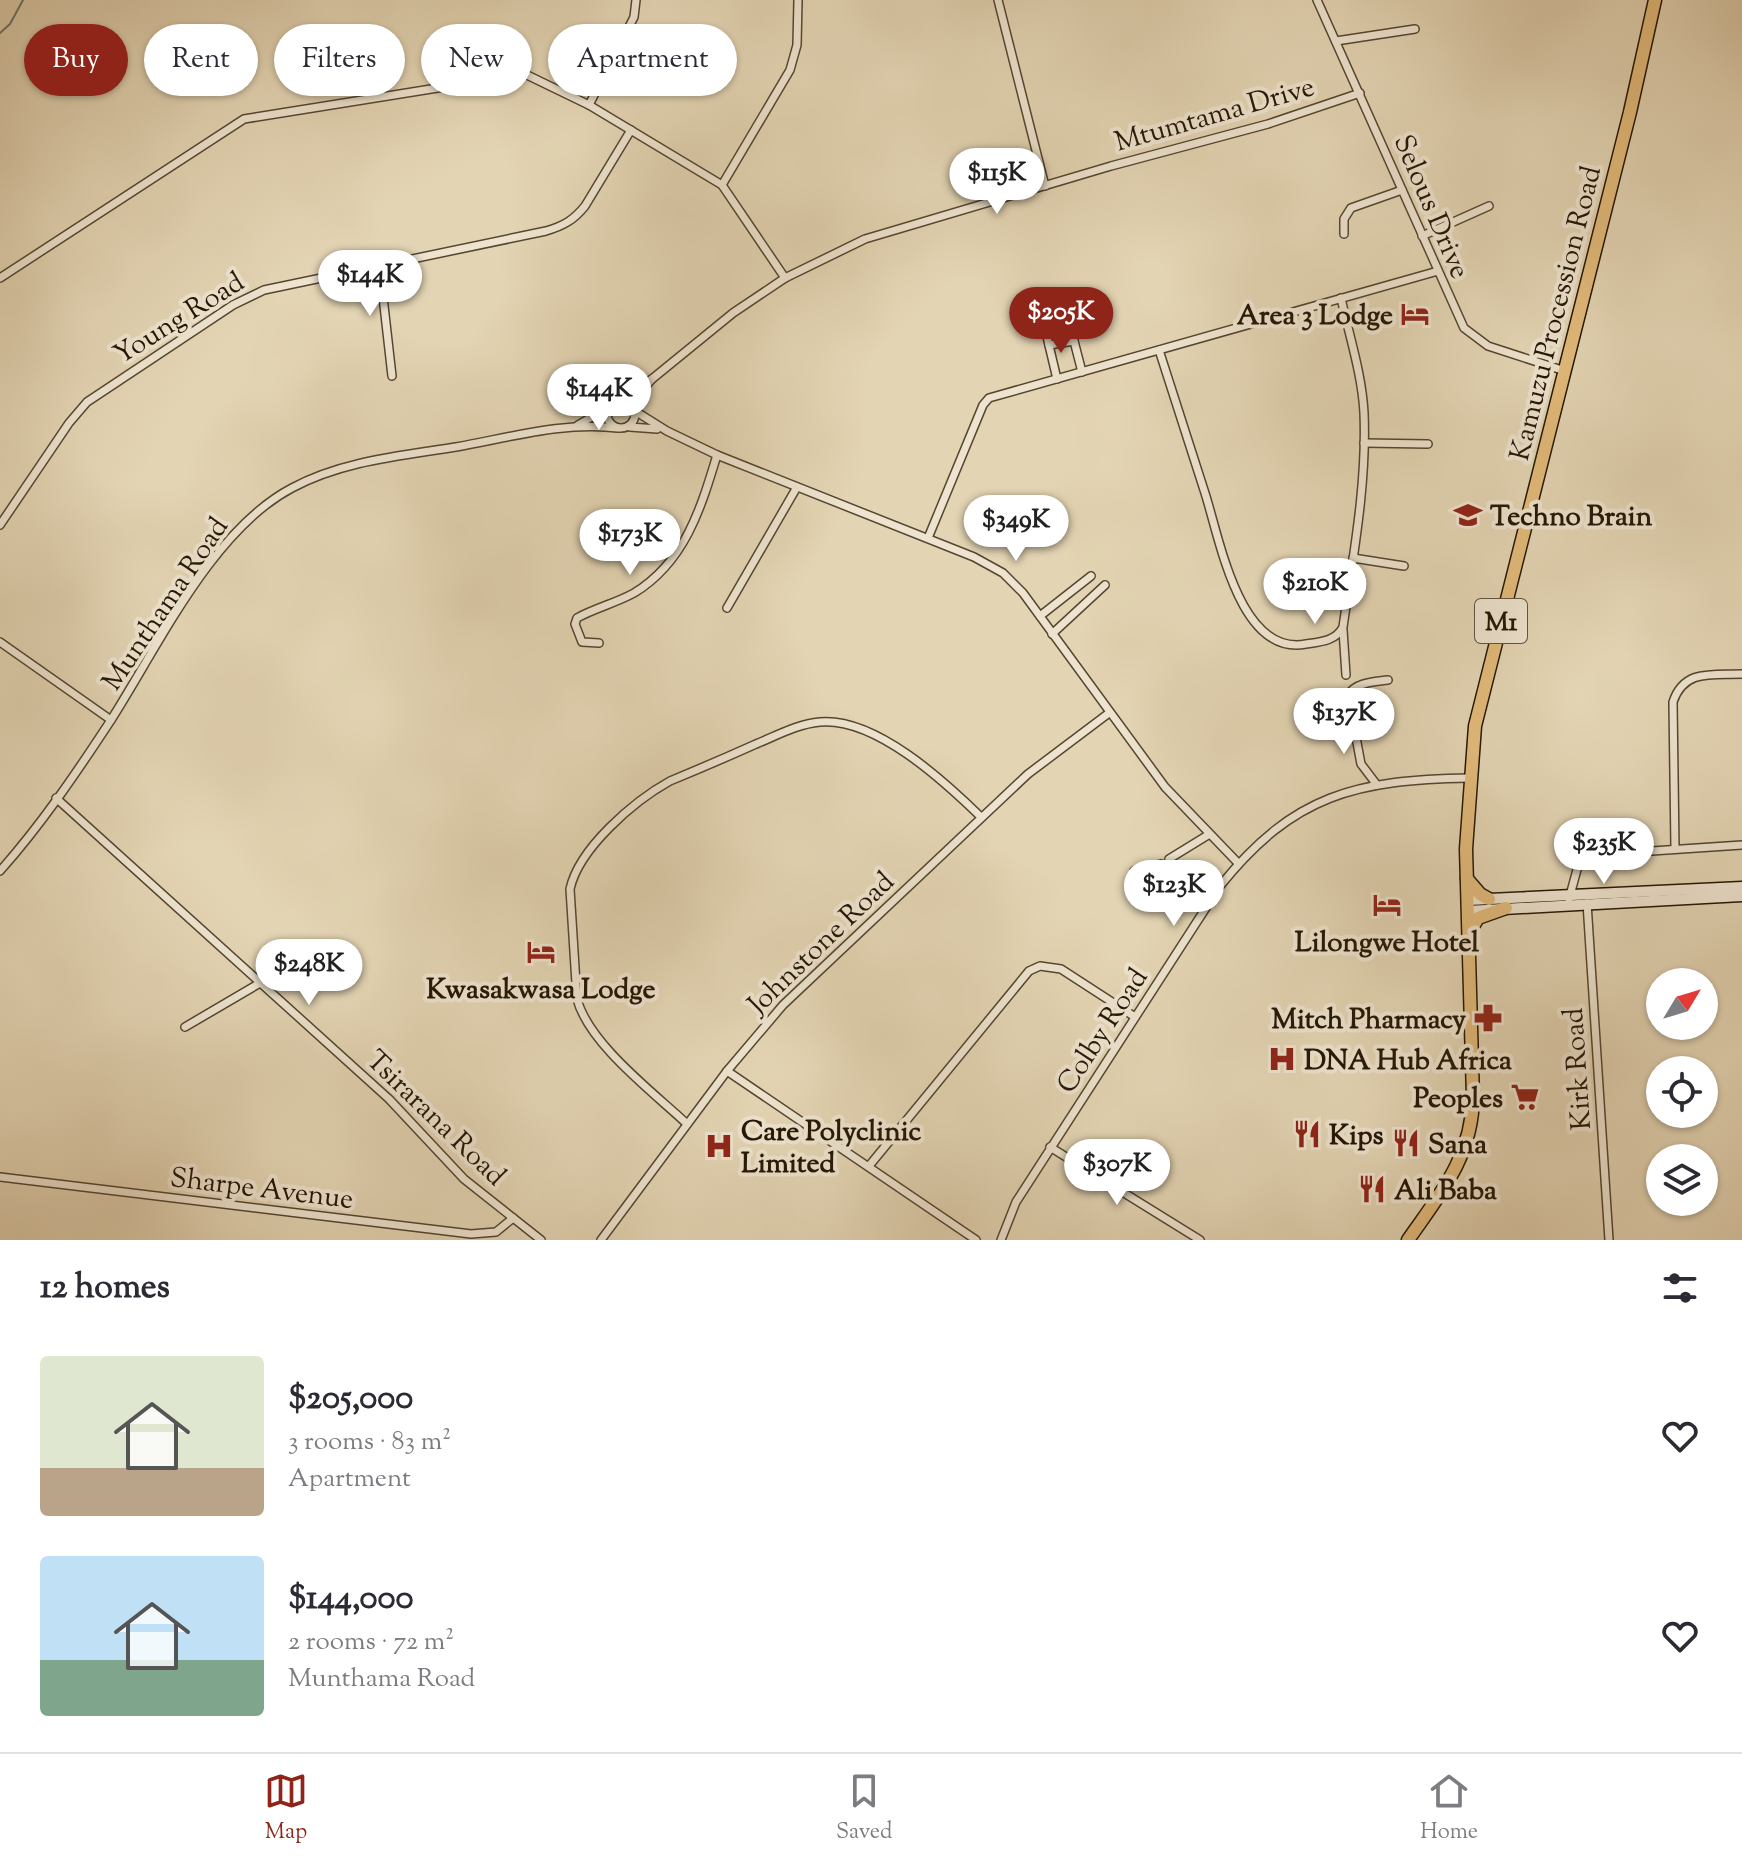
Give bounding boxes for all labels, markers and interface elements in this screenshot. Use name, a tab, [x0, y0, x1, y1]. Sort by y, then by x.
chip: Buy	[24, 24, 128, 96]
chip: Rent	[144, 24, 258, 96]
chip: Filters	[274, 24, 405, 96]
chip: New	[421, 24, 532, 96]
chip: Apartment	[548, 24, 737, 96]
street label: Mtumtama Drive	[1110, 68, 1319, 163]
street label: Selous Drive	[1382, 129, 1479, 285]
pin: $115K	[941, 148, 1053, 216]
text: $115K	[967, 155, 1027, 192]
street label: Kamuzu Procession Road	[1501, 162, 1613, 465]
pin: $144K	[314, 250, 426, 318]
text: $144K	[336, 257, 404, 294]
street label: Young Road	[106, 263, 253, 376]
pin: $205K	[1005, 287, 1117, 355]
text: $205K	[1027, 294, 1095, 331]
place label: Area 3 Lodge	[1237, 297, 1393, 337]
hotel icon: Area 3 Lodge	[1400, 299, 1430, 329]
pin: $144K	[543, 364, 655, 432]
text: $144K	[565, 371, 633, 408]
pin: $349K	[960, 495, 1072, 563]
place label: Techno Brain	[1490, 498, 1653, 538]
school or university icon: Techno Brain	[1453, 500, 1483, 530]
text: $349K	[982, 502, 1050, 539]
pin: $173K	[574, 509, 686, 577]
street label: Munthama Road	[94, 510, 240, 699]
text: $173K	[597, 516, 663, 553]
pin: $210K	[1259, 558, 1371, 626]
text: $210K	[1281, 565, 1349, 602]
road number: M1	[1475, 599, 1527, 643]
pin: $137K	[1288, 688, 1400, 756]
text: $137K	[1311, 695, 1377, 732]
pin: $235K	[1548, 818, 1660, 886]
text: $235K	[1572, 825, 1636, 862]
pin: $123K	[1118, 860, 1230, 928]
street label: Johnstone Road	[738, 864, 905, 1026]
text: $123K	[1142, 867, 1206, 904]
hotel icon: Lilongwe Hotel	[1372, 890, 1402, 920]
place label: Lilongwe Hotel	[1295, 924, 1479, 964]
hotel icon: Kwasakwasa Lodge	[526, 937, 556, 967]
pin: $248K	[253, 939, 365, 1007]
text: $248K	[274, 946, 344, 983]
street label: Colby Road	[1048, 961, 1159, 1102]
north arrow	[1646, 968, 1718, 1040]
map controls	[1646, 968, 1718, 1216]
place label: Kwasakwasa Lodge	[426, 971, 656, 1011]
place label: Mitch Pharmacy	[1271, 1001, 1466, 1041]
pharmacy icon: Mitch Pharmacy	[1473, 1003, 1503, 1033]
street label: Kirk Road	[1555, 1006, 1603, 1131]
street label: Tsirarana Road	[356, 1042, 514, 1196]
place label: DNA Hub Africa	[1304, 1042, 1512, 1082]
hospital icon: DNA Hub Africa	[1267, 1044, 1297, 1074]
button: locate	[1646, 1056, 1718, 1128]
place label: Peoples	[1413, 1080, 1503, 1120]
supermarket icon: Peoples	[1510, 1082, 1540, 1112]
place label: Care Polyclinic Limited	[741, 1113, 922, 1185]
place label: Kips	[1329, 1117, 1384, 1157]
restaurant icon: Kips	[1292, 1119, 1322, 1149]
place label: Sana	[1428, 1126, 1487, 1166]
restaurant icon: Sana	[1391, 1128, 1421, 1158]
hospital icon: Care Polyclinic Limited	[704, 1131, 734, 1161]
pin: $307K	[1061, 1139, 1173, 1207]
button: layers	[1646, 1144, 1718, 1216]
text: $307K	[1082, 1146, 1152, 1183]
street label: Sharpe Avenue	[168, 1159, 356, 1221]
place label: Ali Baba	[1394, 1172, 1497, 1212]
restaurant icon: Ali Baba	[1357, 1174, 1387, 1204]
text: 12 homes	[40, 1264, 170, 1313]
icon: filters	[1658, 1266, 1702, 1310]
text: $205,000	[288, 1375, 413, 1424]
icon: home	[104, 1388, 200, 1484]
icon: heart	[1658, 1414, 1702, 1458]
text: 3 rooms · 83 m²	[288, 1424, 451, 1461]
text: Apartment	[288, 1461, 411, 1498]
text: $144,000	[288, 1575, 413, 1624]
icon: home	[104, 1588, 200, 1684]
icon: heart	[1658, 1614, 1702, 1658]
text: 2 rooms · 72 m²	[288, 1624, 454, 1661]
text: Munthama Road	[288, 1661, 475, 1698]
tab: Map	[264, 1769, 308, 1849]
tab: Saved	[836, 1769, 892, 1849]
tab: Home	[1420, 1769, 1478, 1849]

